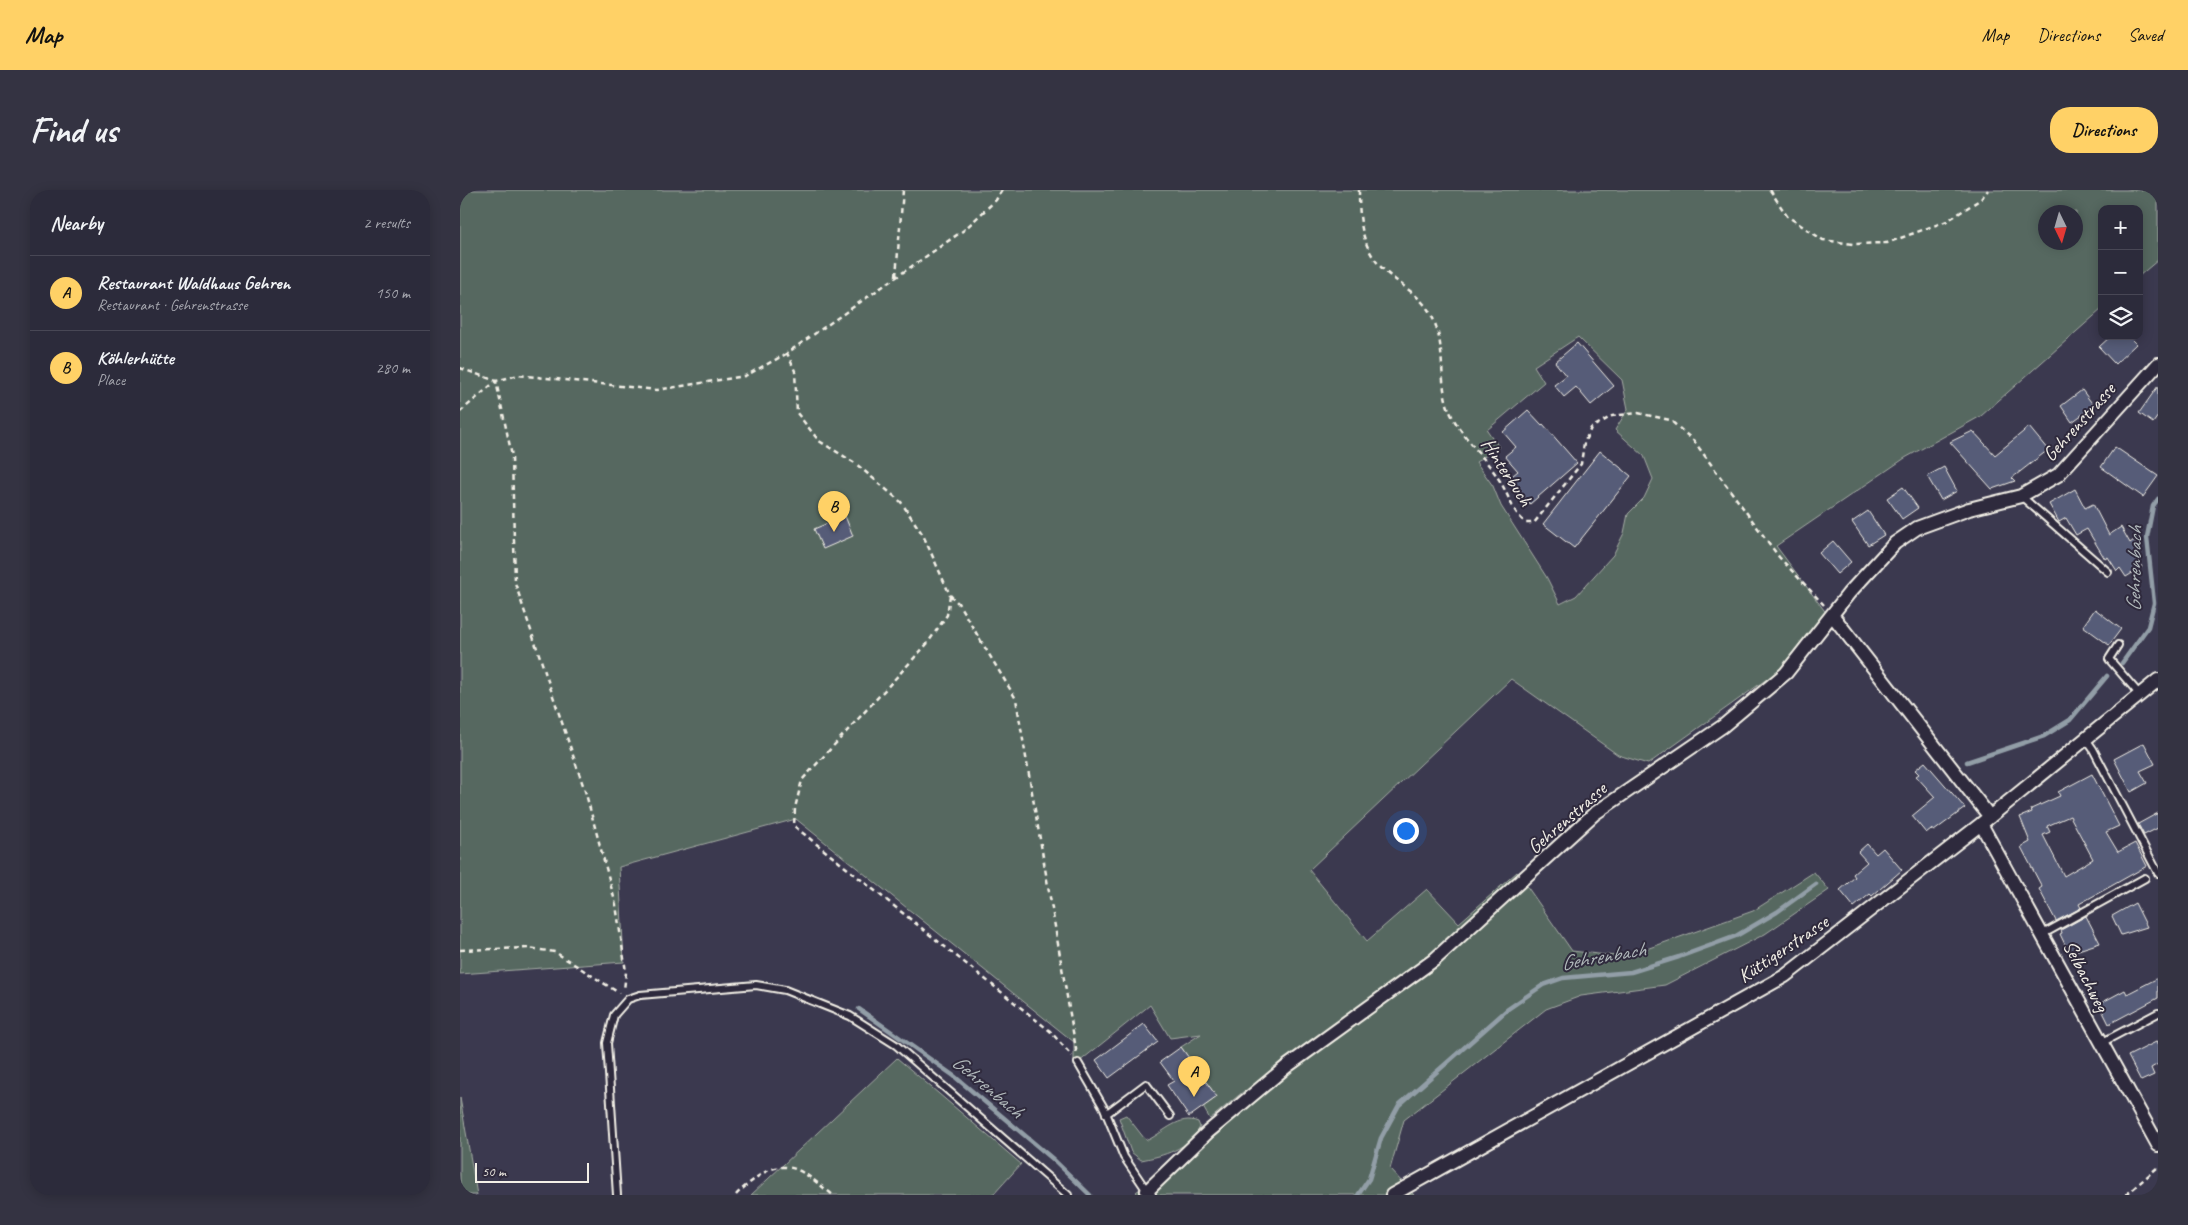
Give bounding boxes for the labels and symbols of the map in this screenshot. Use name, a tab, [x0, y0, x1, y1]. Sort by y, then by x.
north arrow	[2038, 205, 2083, 250]
street label: Gehrenstrasse	[2037, 376, 2122, 466]
street label: Hinterbuch	[1476, 433, 1539, 512]
pin: B	[818, 491, 850, 532]
water label: Gehrenbach	[2120, 525, 2148, 612]
street label: Gehrenstrasse	[1522, 776, 1613, 859]
your location	[1393, 818, 1419, 844]
street label: Küttigerstrasse	[1733, 909, 1834, 988]
water label: Gehrenbach	[1559, 936, 1649, 976]
street label: Selbachweg	[2057, 936, 2115, 1018]
water label: Gehrenbach	[947, 1049, 1030, 1124]
pin: A	[1178, 1056, 1210, 1097]
scale bar	[475, 1160, 589, 1183]

